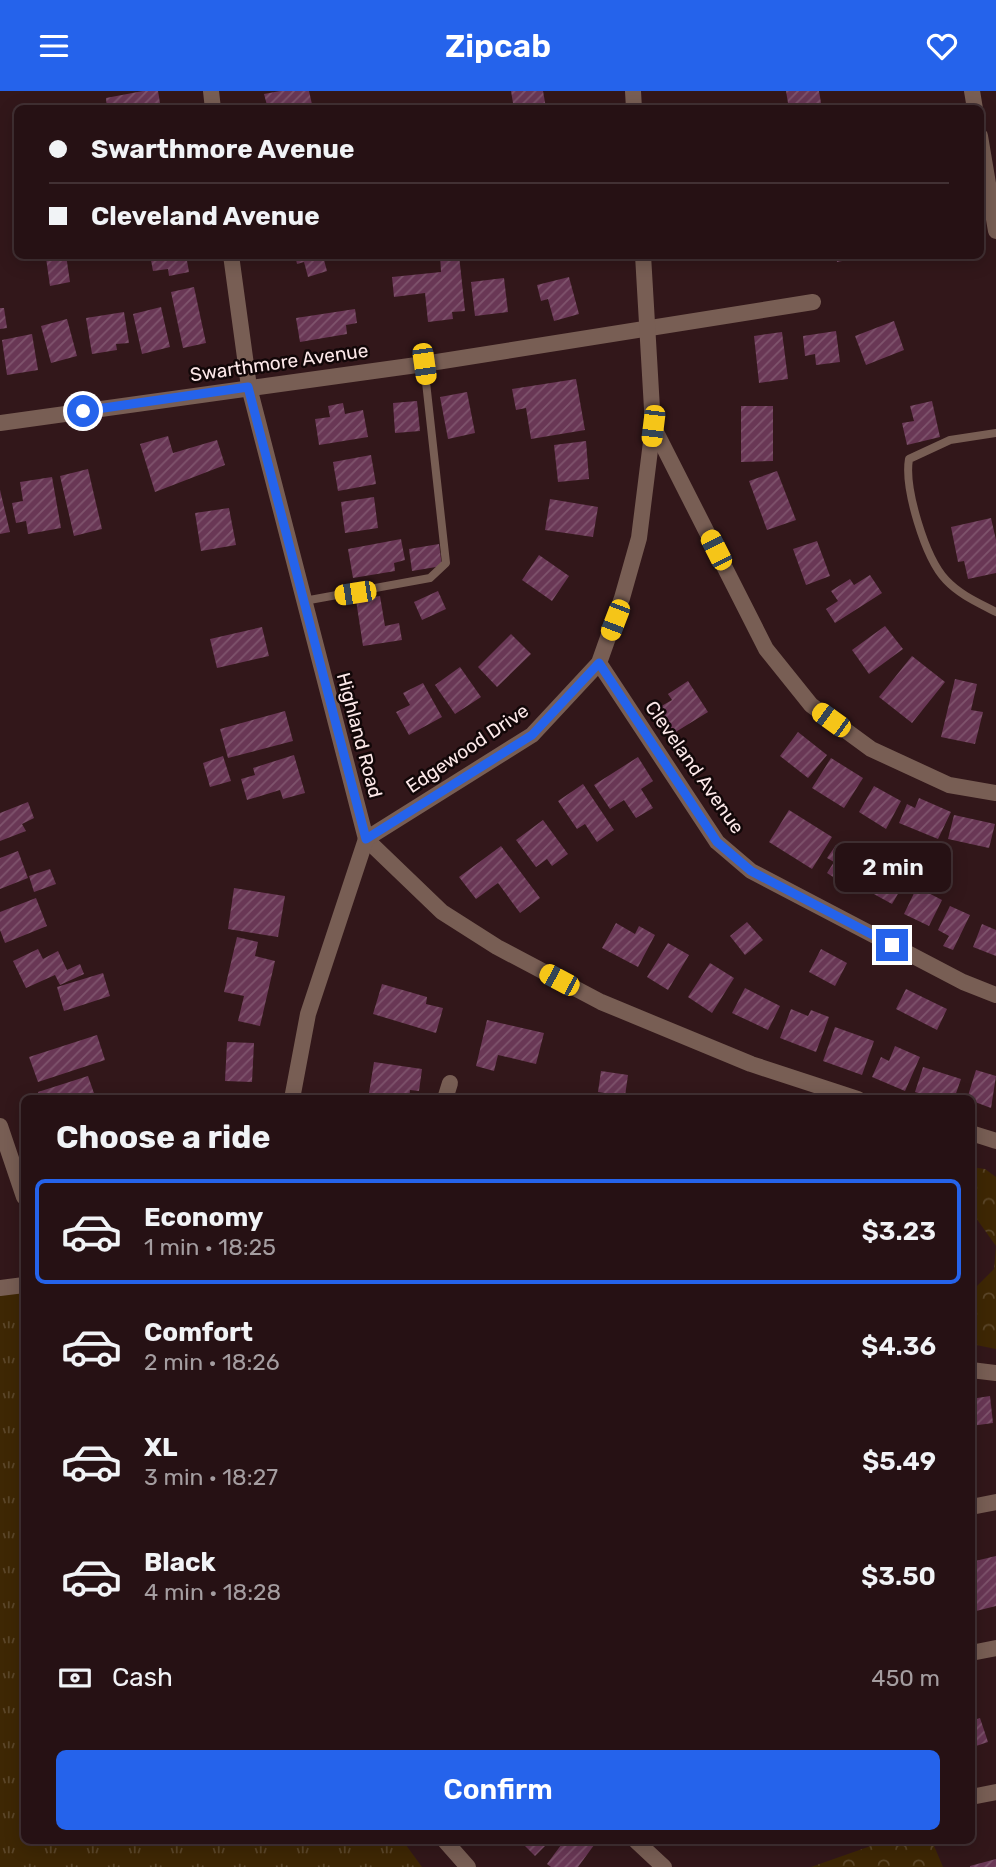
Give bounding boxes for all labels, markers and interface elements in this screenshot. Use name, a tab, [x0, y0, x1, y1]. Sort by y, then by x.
icon: menu	[35, 27, 73, 65]
text: Zipcab	[445, 27, 551, 65]
icon: heart	[923, 27, 961, 65]
text: Swarthmore Avenue	[91, 134, 354, 165]
text: Cleveland Avenue	[91, 201, 320, 232]
street label: Swarthmore Avenue	[189, 339, 370, 386]
car	[411, 342, 438, 386]
route start	[67, 395, 99, 427]
car	[641, 404, 666, 448]
car	[698, 527, 735, 573]
car	[333, 579, 378, 607]
car	[598, 597, 633, 643]
street label: Highland Road	[332, 670, 387, 800]
street label: Cleveland Avenue	[640, 696, 749, 838]
street label: Edgewood Drive	[402, 699, 533, 798]
car	[808, 699, 855, 741]
callout: 2 min	[834, 843, 950, 893]
text: 2 min	[862, 853, 924, 881]
route end	[876, 929, 908, 961]
car	[536, 961, 583, 999]
text: Choose a ride	[56, 1118, 270, 1156]
icon: car	[60, 1200, 123, 1263]
text: Economy	[144, 1202, 263, 1233]
text: $3.23	[862, 1216, 936, 1247]
text: 1 min · 18:25	[144, 1233, 276, 1261]
icon: car	[60, 1315, 123, 1378]
text: Comfort	[144, 1317, 253, 1348]
text: $4.36	[861, 1331, 936, 1362]
text: 2 min · 18:26	[144, 1348, 280, 1376]
icon: car	[60, 1430, 123, 1493]
text: XL	[144, 1432, 177, 1463]
text: $5.49	[862, 1446, 936, 1477]
text: 3 min · 18:27	[144, 1463, 278, 1491]
icon: car	[60, 1545, 123, 1608]
text: Black	[144, 1547, 216, 1578]
text: $3.50	[861, 1561, 936, 1592]
text: 4 min · 18:28	[144, 1578, 281, 1606]
icon: cash	[56, 1659, 94, 1697]
text: Cash	[112, 1662, 173, 1693]
text: 450 m	[871, 1664, 940, 1692]
button: Confirm	[56, 1750, 940, 1830]

